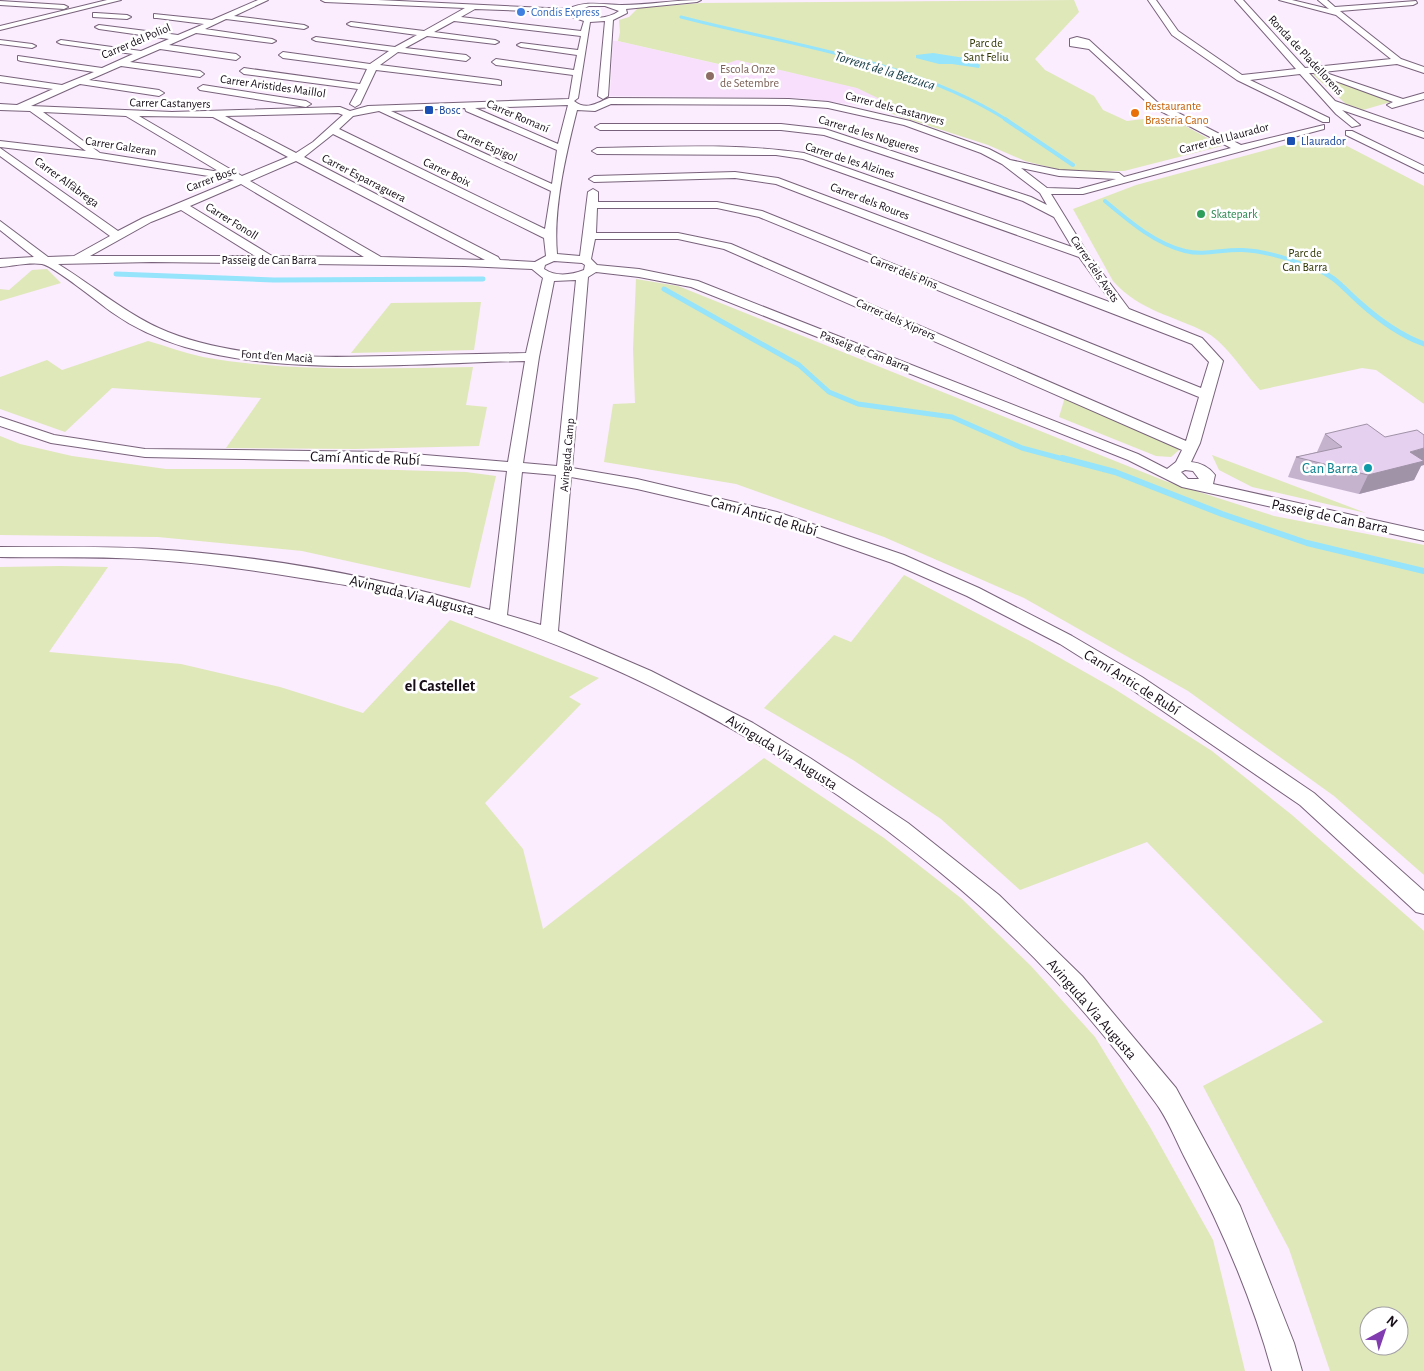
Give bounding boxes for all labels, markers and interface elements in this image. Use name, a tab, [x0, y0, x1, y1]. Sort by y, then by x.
marker: Condis Express	[515, 6, 527, 18]
place label: Condis Express	[531, 6, 600, 18]
street label: Ronda de Pladellorens	[1266, 13, 1346, 97]
street label: Carrer del Poliol	[100, 21, 172, 61]
park label: Parc de Sant Feliu	[963, 37, 1009, 63]
water label: Torrent de la Betzuca	[833, 49, 937, 93]
place label: Escola Onze de Setembre	[720, 63, 779, 89]
marker: Escola Onze de Setembre	[704, 70, 716, 82]
street label: Carrer Aristides Maillol	[220, 73, 326, 99]
street label: Carrer dels Castanyers	[844, 89, 946, 128]
street label: Carrer Castanyers	[129, 96, 211, 111]
street label: Carrer Romaní	[485, 97, 551, 135]
place label: Restaurante Braseria Cano	[1145, 100, 1209, 126]
marker: Bosc	[423, 104, 435, 116]
place label: Bosc	[439, 104, 461, 116]
marker: Restaurante Braseria Cano	[1129, 107, 1141, 119]
street label: Carrer de les Nogueres	[817, 113, 921, 155]
street label: Carrer del Llaurador	[1178, 120, 1270, 156]
street label: Carrer Espigol	[455, 126, 519, 164]
street label: Carrer Galzeran	[84, 134, 158, 158]
marker: Llaurador	[1285, 135, 1297, 147]
place label: Llaurador	[1301, 135, 1346, 147]
street label: Carrer de les Alzines	[804, 140, 896, 180]
street label: Carrer Esparraguera	[320, 152, 408, 205]
street label: Carrer Alfàbrega	[33, 155, 102, 210]
street label: Carrer Boix	[421, 155, 473, 189]
street label: Carrer Bosc	[185, 164, 238, 194]
street label: Carrer dels Roures	[829, 180, 911, 222]
street label: Carrer Fonoll	[204, 200, 260, 242]
marker: Skatepark	[1195, 208, 1207, 220]
place label: Skatepark	[1211, 208, 1258, 220]
street label: Carrer dels Avets	[1068, 234, 1122, 304]
park label: Parc de Can Barra	[1283, 247, 1328, 273]
street label: Carrer dels Pins	[869, 253, 939, 291]
street label: Passeig de Can Barra	[221, 254, 317, 266]
street label: Carrer dels Xiprers	[854, 296, 938, 342]
street label: Passeig de Can Barra	[818, 328, 912, 374]
street label: Font d'en Macià	[241, 348, 314, 365]
street label: Avinguda Camp	[558, 418, 576, 492]
street label: Camí Antic de Rubí	[310, 449, 420, 468]
place label: Can Barra	[1302, 461, 1358, 476]
marker: Can Barra	[1362, 462, 1374, 474]
street label: Camí Antic de Rubí	[709, 494, 819, 539]
street label: Passeig de Can Barra	[1270, 497, 1390, 536]
street label: Avinguda Via Augusta	[348, 573, 476, 618]
street label: Camí Antic de Rubí	[1081, 647, 1183, 718]
district label: el Castellet	[405, 678, 476, 694]
street label: Avinguda Via Augusta	[724, 712, 840, 793]
street label: Avinguda Via Augusta	[1044, 956, 1139, 1063]
north arrow	[1359, 1306, 1409, 1356]
text: N	[1383, 1313, 1400, 1330]

